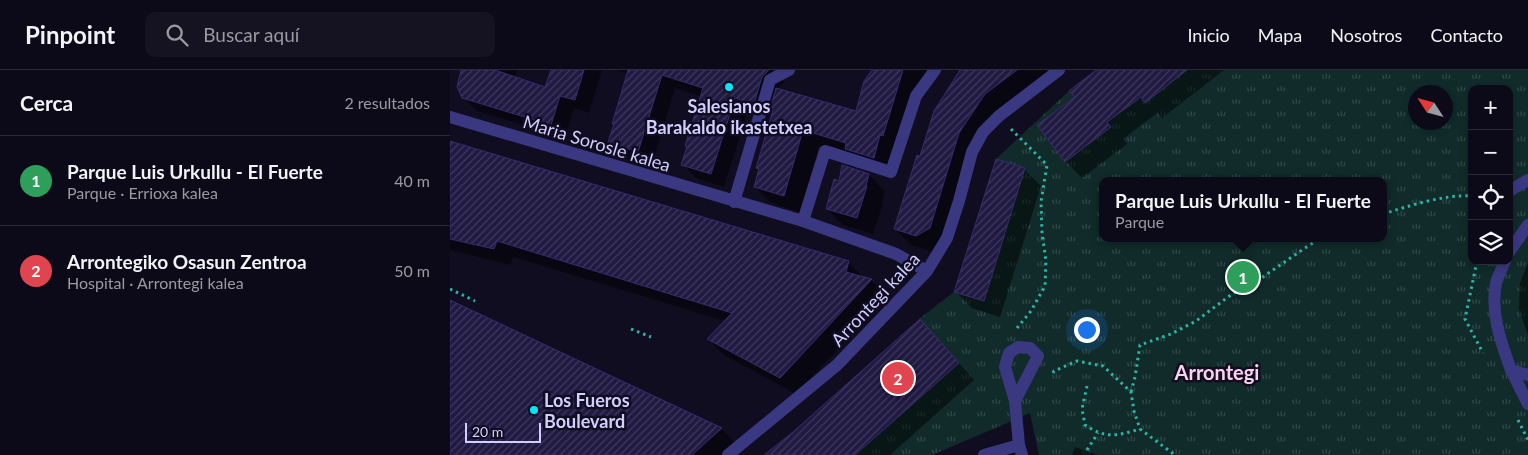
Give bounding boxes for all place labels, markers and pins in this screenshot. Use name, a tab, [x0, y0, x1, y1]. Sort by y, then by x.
marker: Salesianos Barakaldo ikastetxea	[723, 81, 735, 93]
place label: Salesianos Barakaldo ikastetxea	[646, 95, 812, 138]
pin: 1	[1227, 258, 1259, 296]
pin: 2	[882, 359, 914, 397]
place label: Los Fueros Boulevard	[544, 389, 630, 432]
marker: Los Fueros Boulevard	[528, 404, 540, 416]

